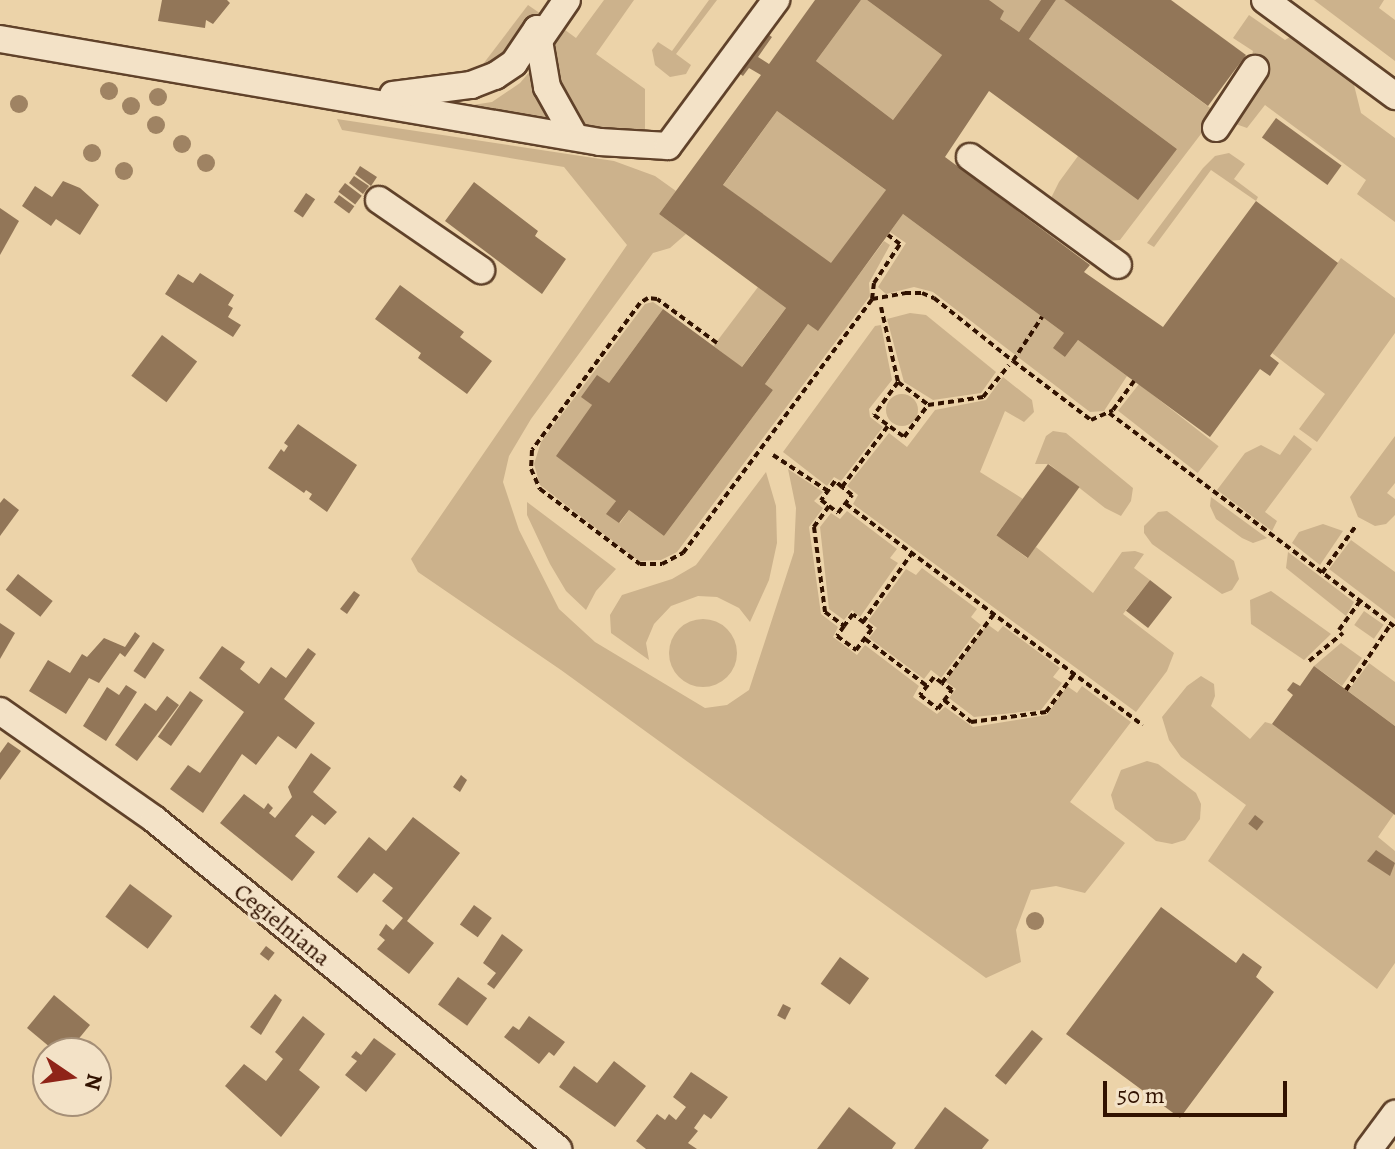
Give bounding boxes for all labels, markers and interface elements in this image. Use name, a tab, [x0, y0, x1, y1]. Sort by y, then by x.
street label: Cegielniana	[228, 877, 336, 973]
north arrow	[32, 1037, 112, 1117]
scale bar	[1107, 1065, 1291, 1115]
text: N	[77, 1071, 110, 1093]
text: 50 m	[1117, 1079, 1165, 1111]

